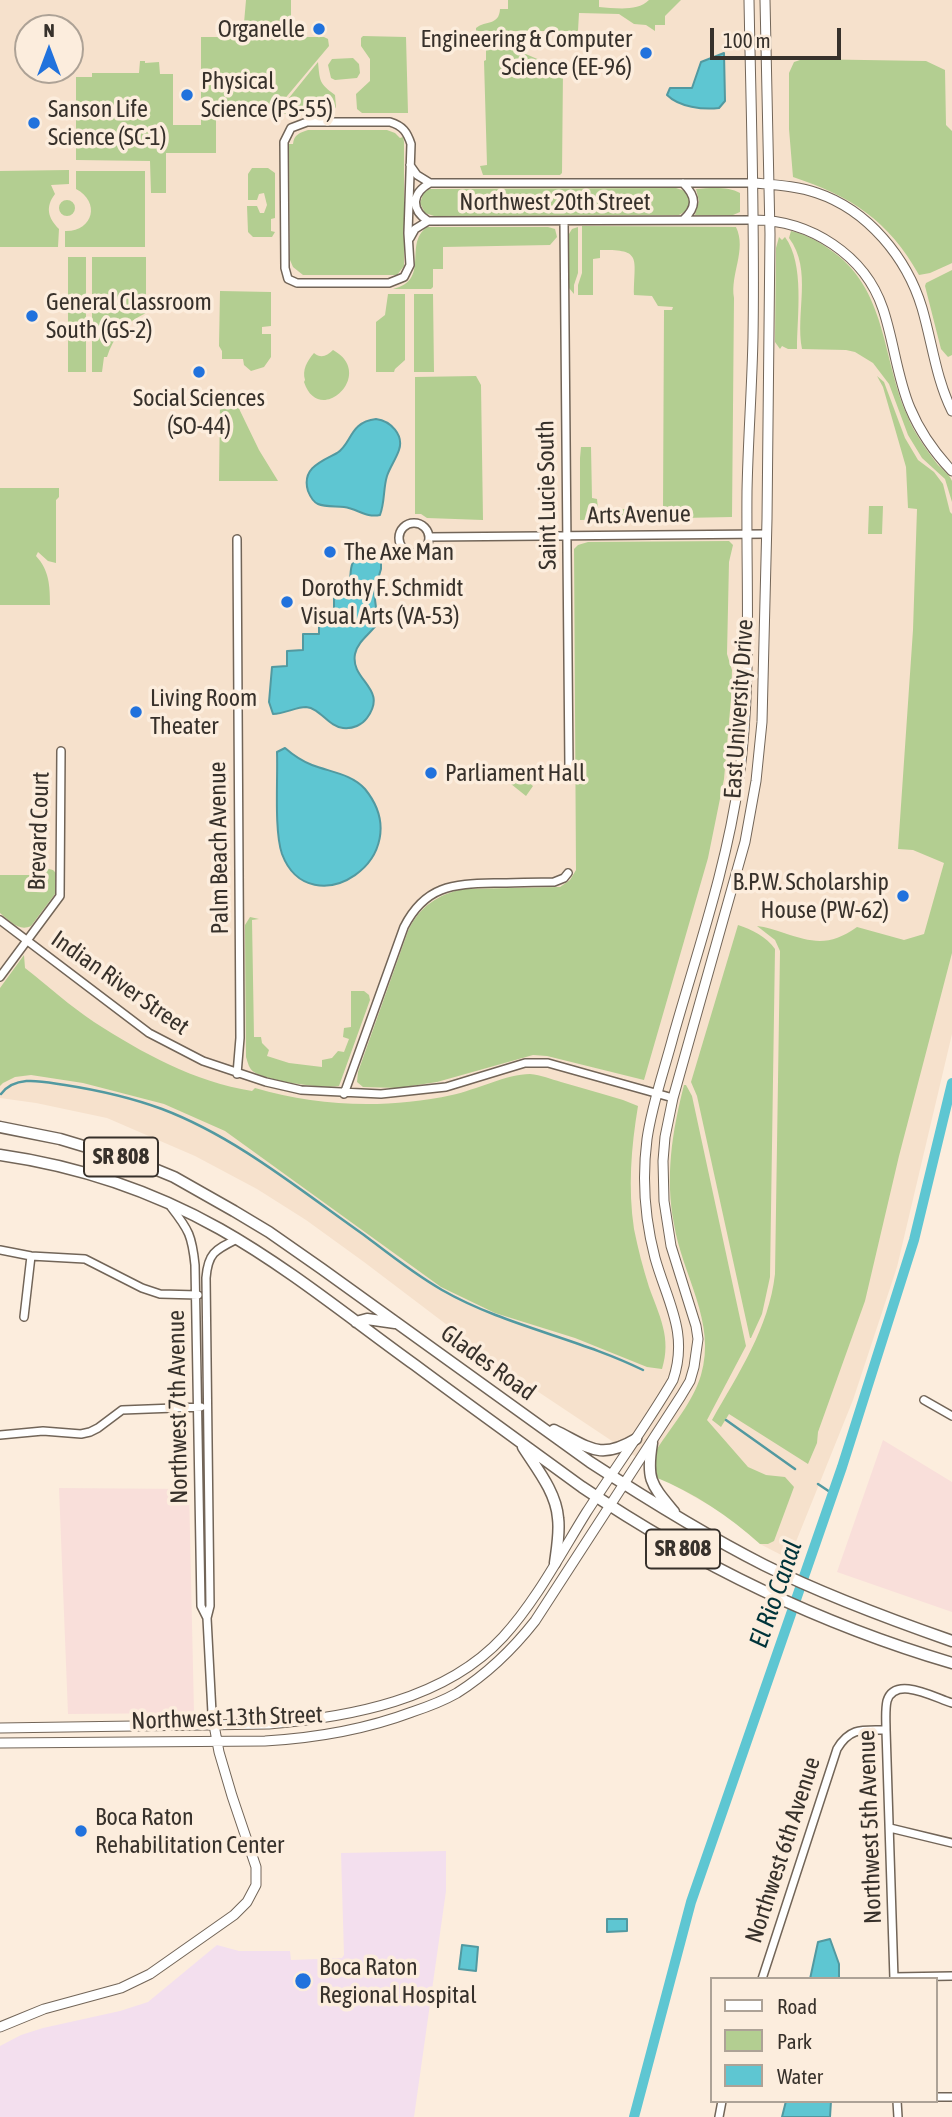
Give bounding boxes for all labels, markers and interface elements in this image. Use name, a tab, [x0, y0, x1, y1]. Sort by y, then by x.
north arrow	[14, 14, 84, 84]
scale bar	[714, 14, 845, 58]
place label: Organelle	[218, 15, 305, 43]
text: N	[43, 19, 55, 41]
marker: Organelle	[311, 21, 327, 37]
place label: Engineering & Computer Science (EE-96)	[420, 25, 632, 81]
text: 100 m	[723, 28, 771, 52]
marker: Engineering & Computer Science (EE-96)	[638, 45, 654, 61]
place label: Physical Science (PS-55)	[201, 67, 333, 123]
marker: Physical Science (PS-55)	[179, 87, 195, 103]
place label: Sanson Life Science (SC-1)	[48, 95, 167, 151]
marker: Sanson Life Science (SC-1)	[26, 115, 42, 131]
street label: Northwest 20th Street	[459, 188, 651, 216]
place label: General Classroom South (GS-2)	[46, 288, 212, 344]
marker: General Classroom South (GS-2)	[24, 308, 40, 324]
marker: Social Sciences (SO-44)	[191, 364, 207, 380]
place label: Social Sciences (SO-44)	[133, 384, 265, 440]
street label: Saint Lucie South	[531, 420, 563, 570]
street label: Arts Avenue	[587, 500, 691, 530]
place label: The Axe Man	[344, 538, 454, 566]
marker: The Axe Man	[322, 544, 338, 560]
place label: Dorothy F. Schmidt Visual Arts (VA-53)	[301, 574, 464, 630]
marker: Dorothy F. Schmidt Visual Arts (VA-53)	[279, 594, 295, 610]
street label: East University Drive	[718, 618, 760, 800]
place label: Living Room Theater	[150, 684, 257, 740]
marker: Living Room Theater	[128, 704, 144, 720]
place label: Parliament Hall	[445, 759, 585, 787]
street label: Palm Beach Avenue	[203, 761, 235, 935]
marker: Parliament Hall	[423, 765, 439, 781]
street label: Brevard Court	[23, 771, 55, 891]
place label: B.P.W. Scholarship House (PW-62)	[732, 868, 889, 924]
marker: B.P.W. Scholarship House (PW-62)	[895, 888, 911, 904]
street label: Indian River Street	[45, 925, 195, 1041]
road number: SR 808	[84, 1138, 158, 1176]
street label: Northwest 7th Avenue	[162, 1310, 194, 1504]
street label: Glades Road	[435, 1319, 541, 1407]
road number: SR 808	[646, 1530, 720, 1568]
water label: El Rio Canal	[743, 1536, 809, 1652]
street label: Northwest 13th Street	[131, 1700, 323, 1736]
street label: Northwest 5th Avenue	[852, 1730, 888, 1924]
street label: Northwest 6th Avenue	[739, 1753, 827, 1947]
place label: Boca Raton Rehabilitation Center	[95, 1803, 284, 1859]
marker: Boca Raton Rehabilitation Center	[73, 1823, 89, 1839]
place label: Boca Raton Regional Hospital	[319, 1953, 476, 2009]
marker: Boca Raton Regional Hospital	[293, 1971, 313, 1991]
legend	[710, 1977, 938, 2103]
text: Road	[777, 1994, 817, 2018]
text: Park	[777, 2029, 812, 2053]
text: Water	[777, 2064, 823, 2088]

